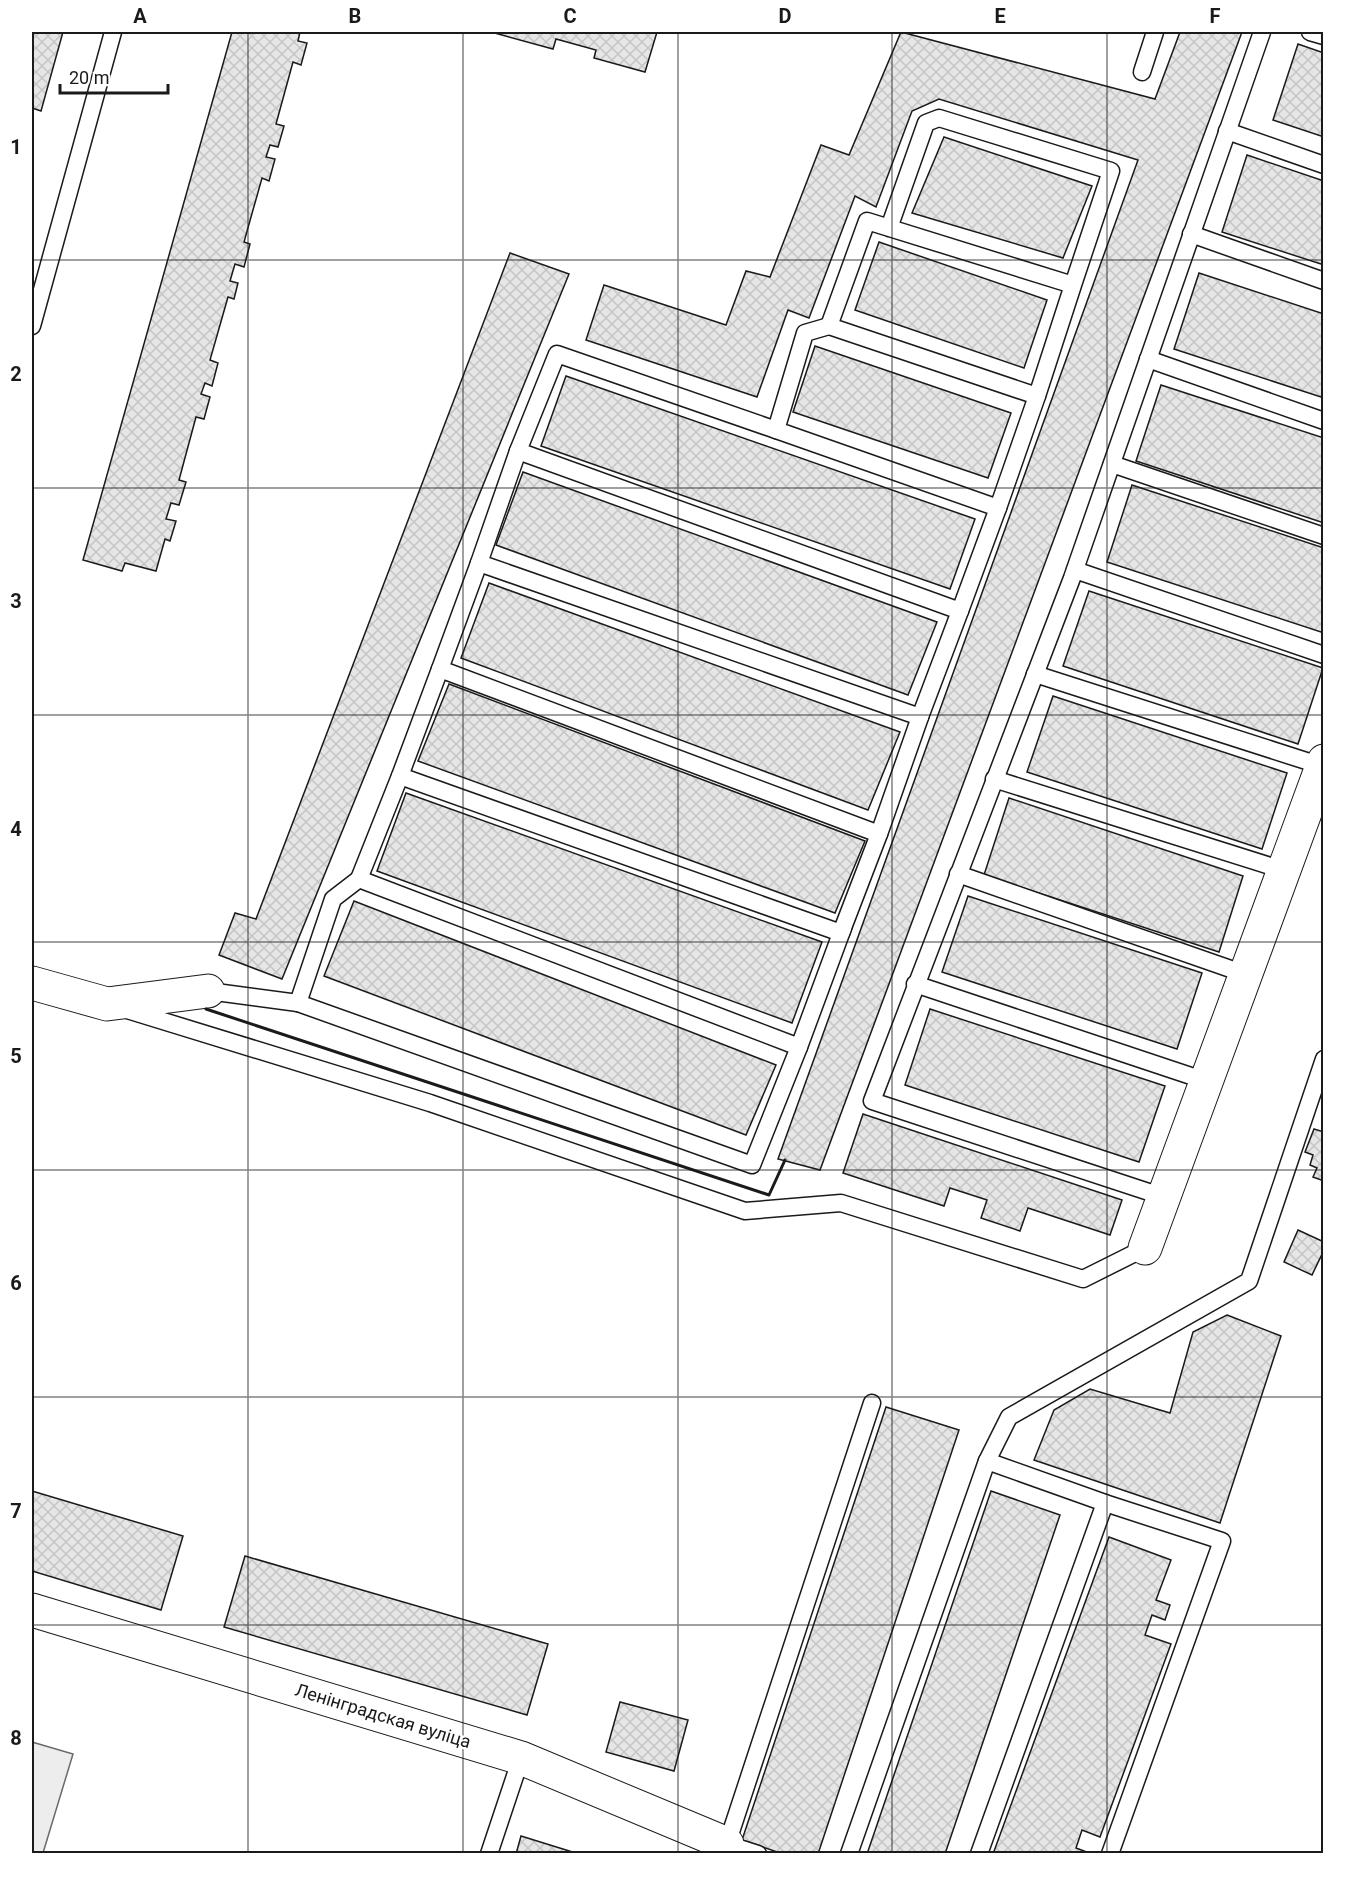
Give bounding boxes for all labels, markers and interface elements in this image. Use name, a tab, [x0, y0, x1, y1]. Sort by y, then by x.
text: A	[133, 4, 147, 28]
text: B	[349, 4, 361, 28]
text: C	[563, 4, 577, 28]
text: D	[779, 4, 792, 28]
text: E	[994, 4, 1006, 28]
text: F	[1210, 4, 1221, 28]
scale bar	[60, 57, 168, 95]
text: 20 m	[69, 67, 109, 88]
text: 1	[10, 135, 22, 159]
text: 2	[10, 362, 22, 386]
text: 3	[10, 589, 22, 613]
text: 4	[10, 817, 22, 841]
text: 5	[10, 1044, 22, 1068]
text: 6	[10, 1271, 22, 1295]
text: 7	[10, 1499, 22, 1523]
street label: Ленінградская вуліца	[293, 1679, 474, 1752]
text: 8	[10, 1726, 22, 1750]

